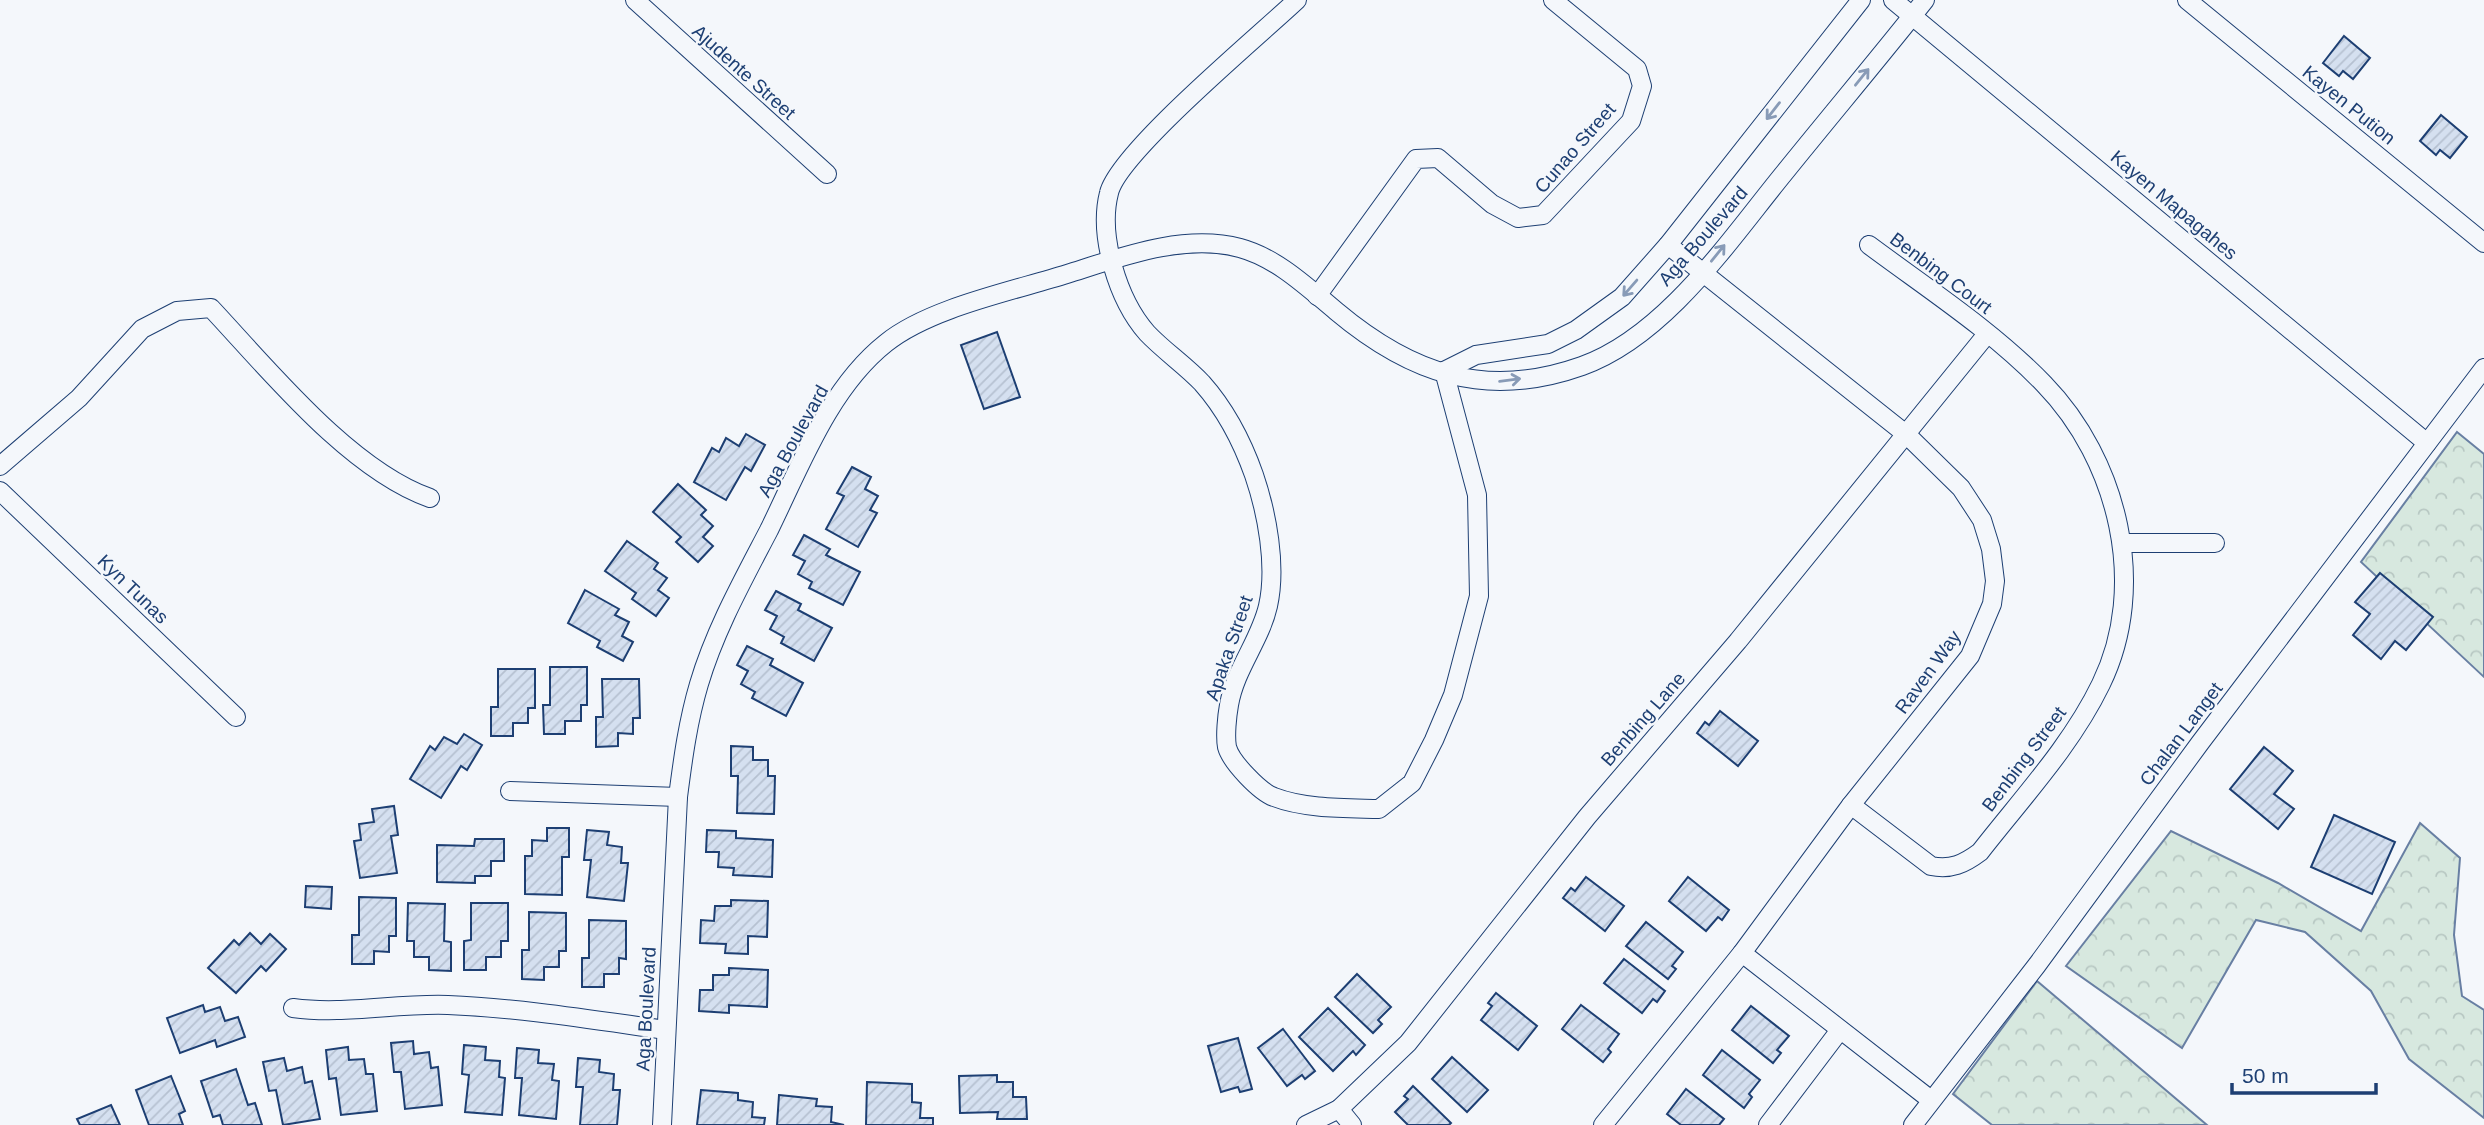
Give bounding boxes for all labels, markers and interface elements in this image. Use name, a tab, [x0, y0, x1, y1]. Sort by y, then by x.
street label: Ajudente Street	[688, 20, 800, 124]
street label: Kayen Pution	[2298, 61, 2400, 149]
one-way arrow	[1854, 69, 1870, 87]
street label: Cunao Street	[1530, 98, 1620, 197]
one-way arrow	[1765, 102, 1780, 120]
street label: Kayen Mapagahes	[2107, 146, 2241, 264]
street label: Aga Boulevard	[1654, 182, 1752, 290]
street label: Benbing Court	[1886, 228, 1996, 318]
one-way arrow	[1711, 245, 1726, 263]
one-way arrow	[1622, 279, 1638, 297]
one-way arrow	[1498, 374, 1521, 387]
street label: Aga Boulevard	[754, 381, 832, 501]
street label: Kyn Tunas	[93, 550, 173, 628]
street label: Apaka Street	[1201, 592, 1257, 703]
street label: Raven Way	[1891, 626, 1965, 718]
street label: Benbing Lane	[1597, 668, 1689, 770]
street label: Chalan Langet	[2135, 678, 2227, 790]
street label: Benbing Street	[1978, 702, 2071, 816]
street label: Aga Boulevard	[632, 946, 660, 1072]
scale bar	[2232, 1052, 2376, 1096]
text: 50 m	[2242, 1064, 2289, 1087]

